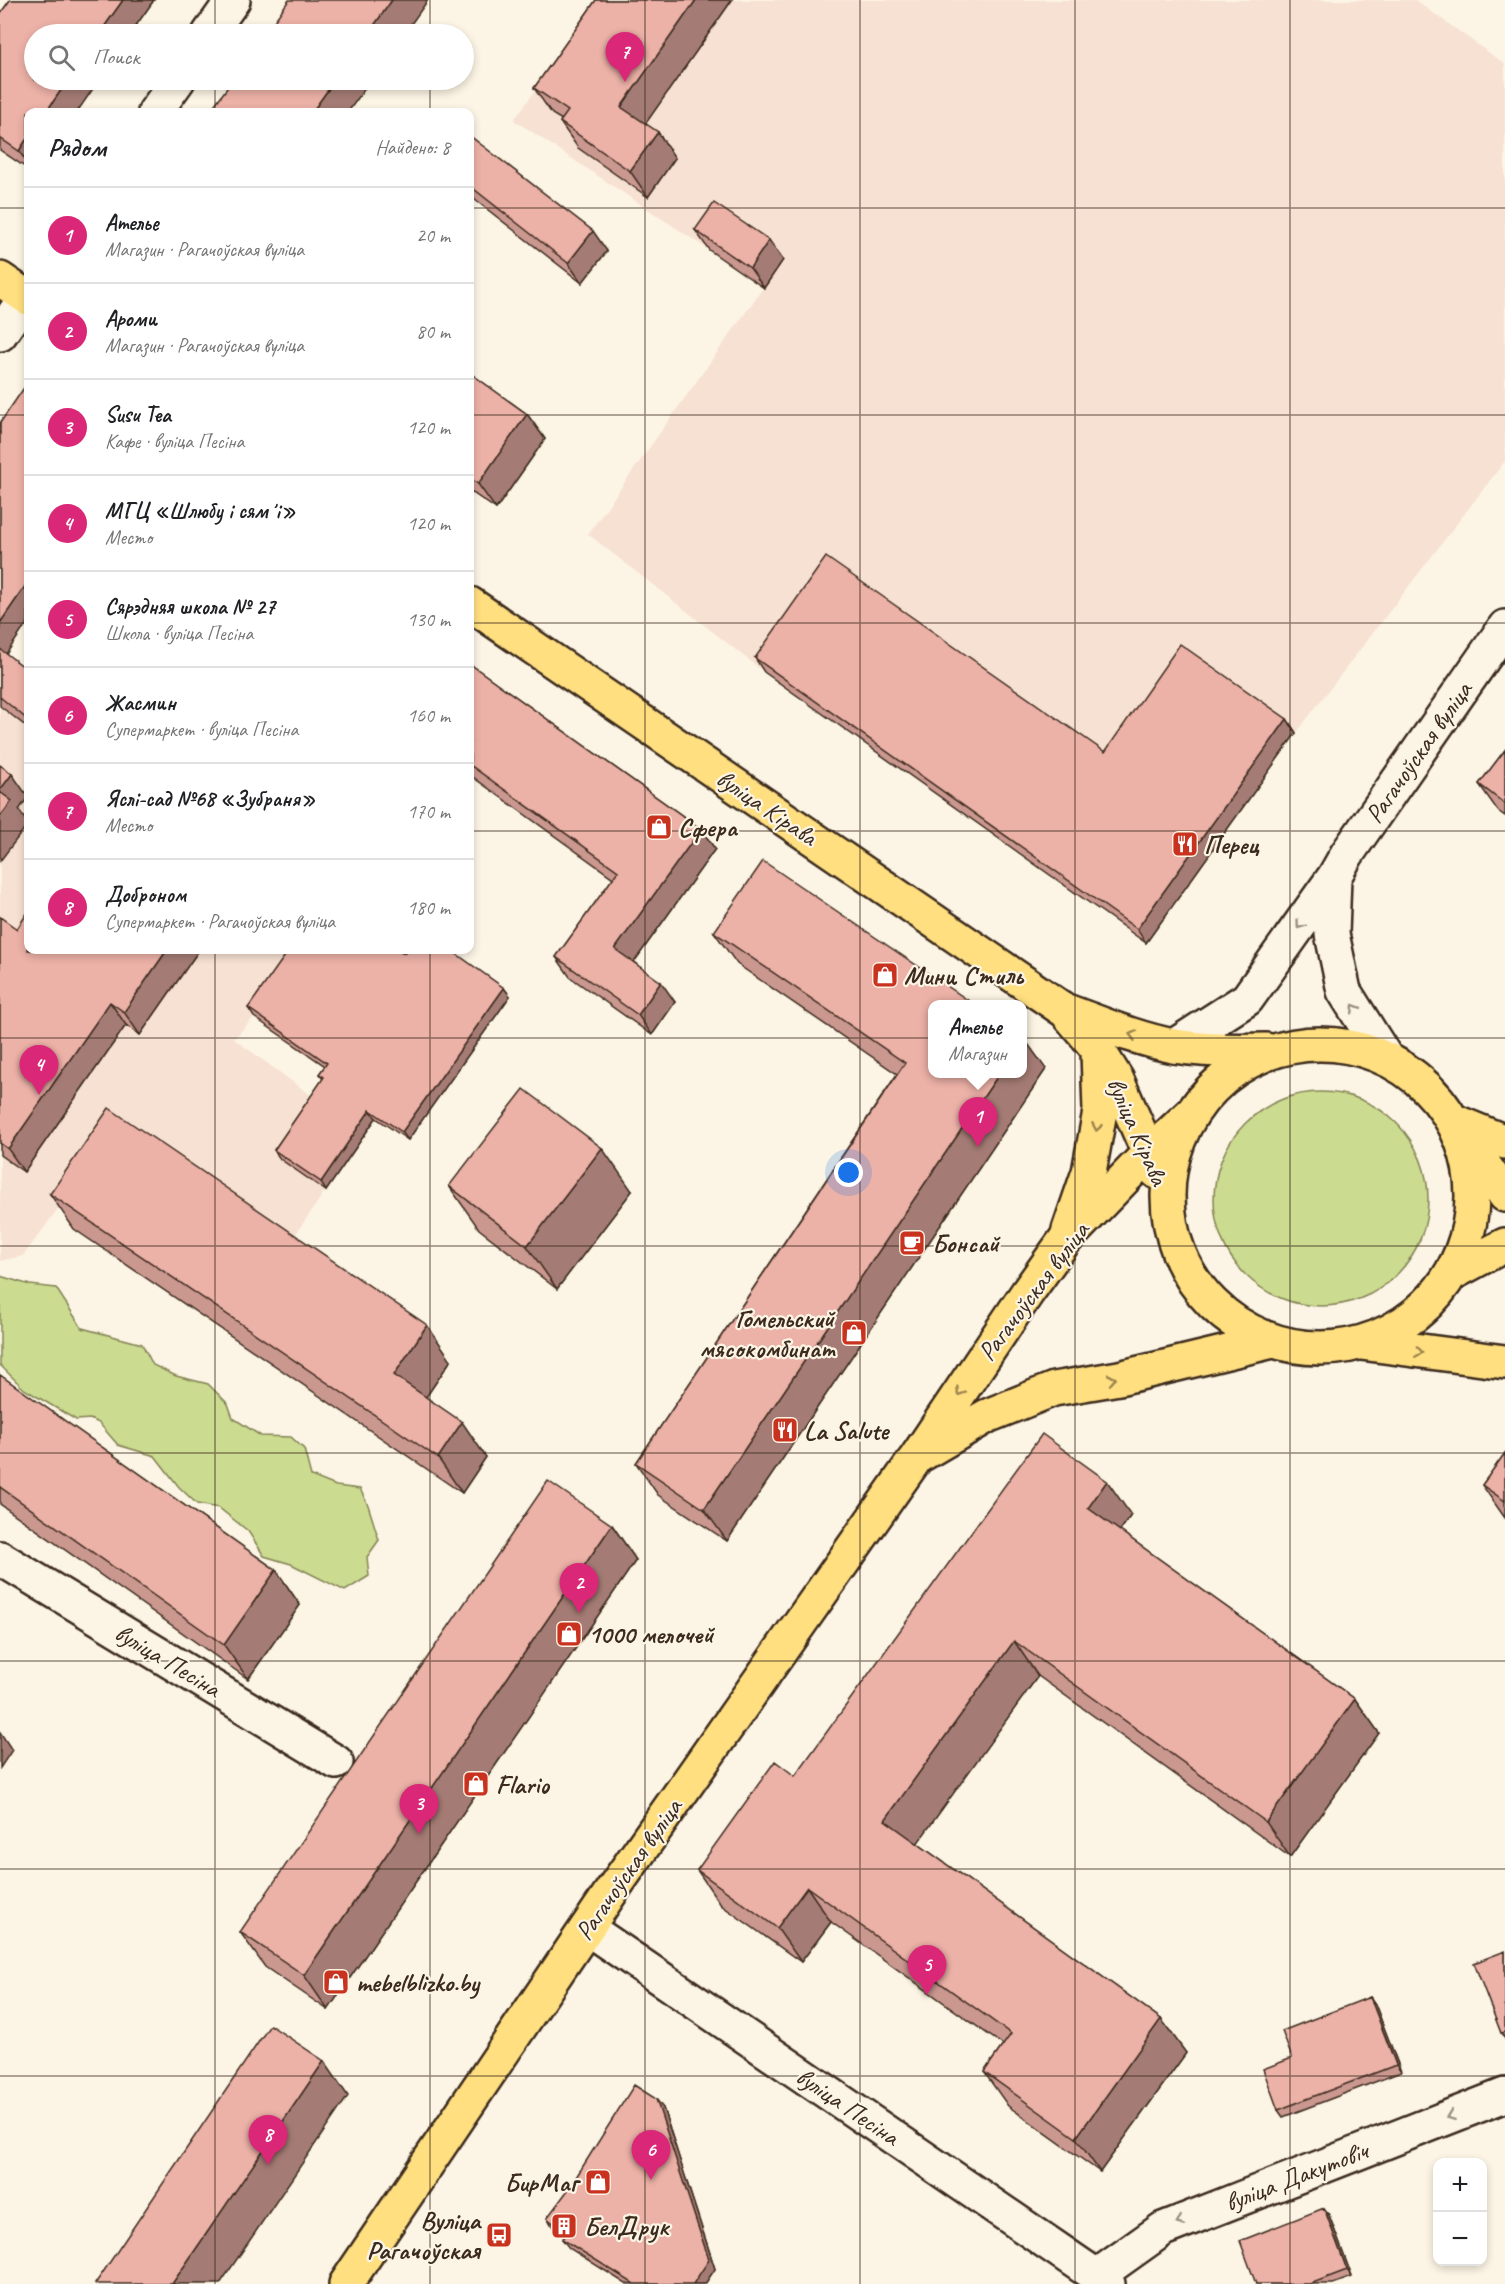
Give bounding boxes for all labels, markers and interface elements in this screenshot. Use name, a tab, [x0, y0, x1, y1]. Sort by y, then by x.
search box	[24, 24, 474, 90]
pin: 7	[606, 32, 644, 82]
icon: search	[45, 41, 78, 74]
text: Поиск	[93, 43, 139, 71]
text: Рядом	[48, 131, 106, 164]
text: Найдено: 8	[375, 135, 450, 160]
text: Ателье	[105, 209, 159, 237]
text: 1	[63, 223, 72, 248]
text: 20 m	[416, 223, 450, 248]
text: Магазин · Рагачоўская вуліца	[105, 237, 304, 262]
text: Ароми	[105, 305, 157, 333]
text: 2	[63, 319, 72, 344]
text: 80 m	[416, 319, 450, 344]
text: Магазин · Рагачоўская вуліца	[105, 333, 304, 358]
text: Susu Tea	[105, 401, 171, 429]
text: 3	[63, 415, 72, 440]
text: 120 m	[407, 415, 450, 440]
text: Кафе · вуліца Песіна	[105, 429, 244, 454]
text: МГЦ «Шлюбу і сямʼі»	[105, 497, 295, 525]
text: 4	[63, 511, 72, 536]
text: 120 m	[407, 511, 450, 536]
text: Место	[105, 525, 152, 550]
text: Сярэдняя школа № 27	[105, 593, 275, 621]
text: 5	[63, 607, 72, 632]
text: 130 m	[407, 607, 450, 632]
text: Школа · вуліца Песіна	[105, 621, 253, 646]
street label: Рагачоўская вуліца	[1357, 674, 1480, 830]
text: Жасмин	[105, 689, 176, 717]
text: 6	[63, 703, 72, 728]
text: 160 m	[407, 703, 450, 728]
text: Супермаркет · вуліца Песіна	[105, 717, 298, 742]
street label: вуліца Кірава	[710, 762, 825, 854]
text: Яслі-сад №68 «Зубраня»	[105, 785, 315, 813]
text: 7	[63, 799, 72, 824]
text: 170 m	[407, 799, 450, 824]
place label: Сфера	[678, 811, 738, 844]
shop icon: Сфера	[644, 812, 674, 842]
text: Место	[105, 813, 152, 838]
place label: Перец	[1204, 828, 1260, 861]
restaurant icon: Перец	[1170, 829, 1200, 859]
text: Доброном	[105, 881, 186, 909]
text: 8	[63, 895, 72, 920]
text: 180 m	[407, 895, 450, 920]
text: Супермаркет · Рагачоўская вуліца	[105, 909, 335, 934]
one-way arrow	[1296, 918, 1307, 929]
place label: Мини Стиль	[904, 959, 1025, 992]
shop icon: Мини Стиль	[870, 960, 900, 990]
popup	[928, 1000, 1027, 1078]
one-way arrow	[1351, 1004, 1362, 1015]
text: Ателье	[948, 1013, 1002, 1041]
one-way arrow	[1129, 1030, 1139, 1042]
text: Магазин	[948, 1041, 1007, 1066]
pin: 4	[20, 1046, 58, 1095]
street label: вуліца Кірава	[1099, 1072, 1177, 1192]
pin: 1	[958, 1098, 998, 1147]
one-way arrow	[1091, 1121, 1104, 1131]
your location	[834, 1158, 863, 1187]
street label: Рагачоўская вуліца	[970, 1214, 1097, 1367]
place label: Бонсай	[932, 1227, 1001, 1260]
cafe icon: Бонсай	[897, 1228, 927, 1258]
place label: Гомельский мясокомбинат	[699, 1302, 836, 1365]
shop icon: Гомельский мясокомбинат	[839, 1318, 869, 1348]
one-way arrow	[1414, 1345, 1423, 1357]
one-way arrow	[1107, 1374, 1117, 1386]
one-way arrow	[956, 1385, 967, 1396]
place label: La Salute	[804, 1414, 890, 1447]
restaurant icon: La Salute	[770, 1415, 800, 1445]
pin: 2	[560, 1564, 598, 1613]
street label: вуліца Песіна	[109, 1616, 228, 1706]
place label: 1000 мелочей	[588, 1618, 715, 1651]
shop icon: 1000 мелочей	[554, 1619, 584, 1649]
place label: Flario	[496, 1768, 550, 1801]
shop icon: Flario	[461, 1769, 491, 1799]
pin: 3	[400, 1784, 438, 1834]
street label: Рагачоўская вуліца	[567, 1791, 690, 1947]
pin: 5	[908, 1946, 946, 1995]
place label: mebelblizko.by	[356, 1966, 481, 1999]
shop icon: mebelblizko.by	[321, 1967, 351, 1997]
street label: вуліца Песіна	[790, 2060, 907, 2154]
one-way arrow	[1446, 2109, 1457, 2121]
pin: 8	[248, 2116, 288, 2165]
pin: 6	[632, 2130, 670, 2180]
street label: вуліца Дакутовіч	[1220, 2133, 1375, 2219]
map controls	[1433, 2158, 1487, 2266]
button: +	[1433, 2158, 1487, 2212]
place label: БирМаг	[504, 2166, 582, 2199]
shop icon: БирМаг	[583, 2167, 613, 2197]
place label: Вуліца Рагачоўская	[367, 2204, 482, 2267]
place label: БелДрук	[584, 2210, 671, 2243]
building icon: БелДрук	[549, 2211, 579, 2241]
button: −	[1433, 2212, 1487, 2266]
one-way arrow	[1176, 2215, 1187, 2227]
bus stop icon: Вуліца Рагачоўская	[484, 2220, 514, 2250]

